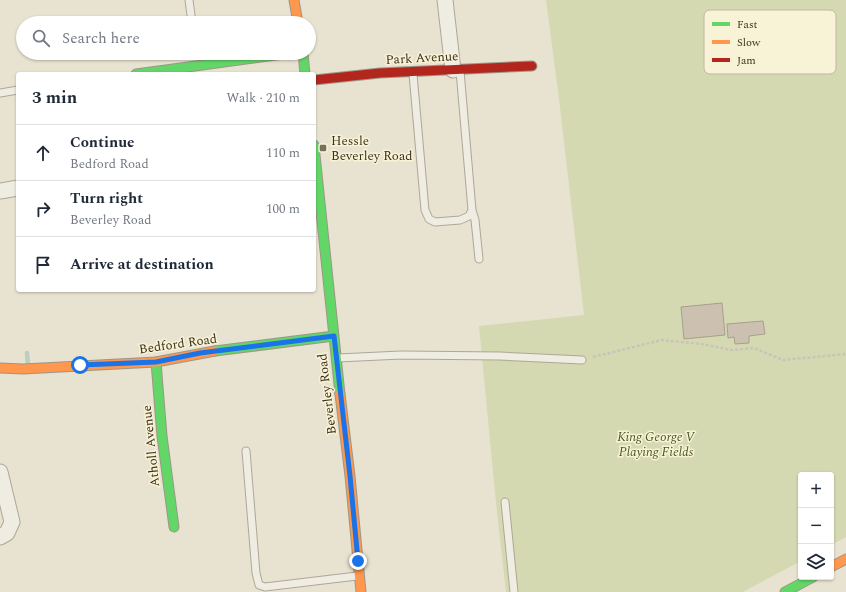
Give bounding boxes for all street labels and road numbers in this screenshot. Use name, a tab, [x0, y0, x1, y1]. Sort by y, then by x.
street label: Park Avenue	[385, 46, 459, 70]
street label: Bedford Road	[138, 329, 218, 359]
street label: Beverley Road	[312, 352, 342, 436]
street label: Atholl Avenue	[137, 404, 165, 488]

